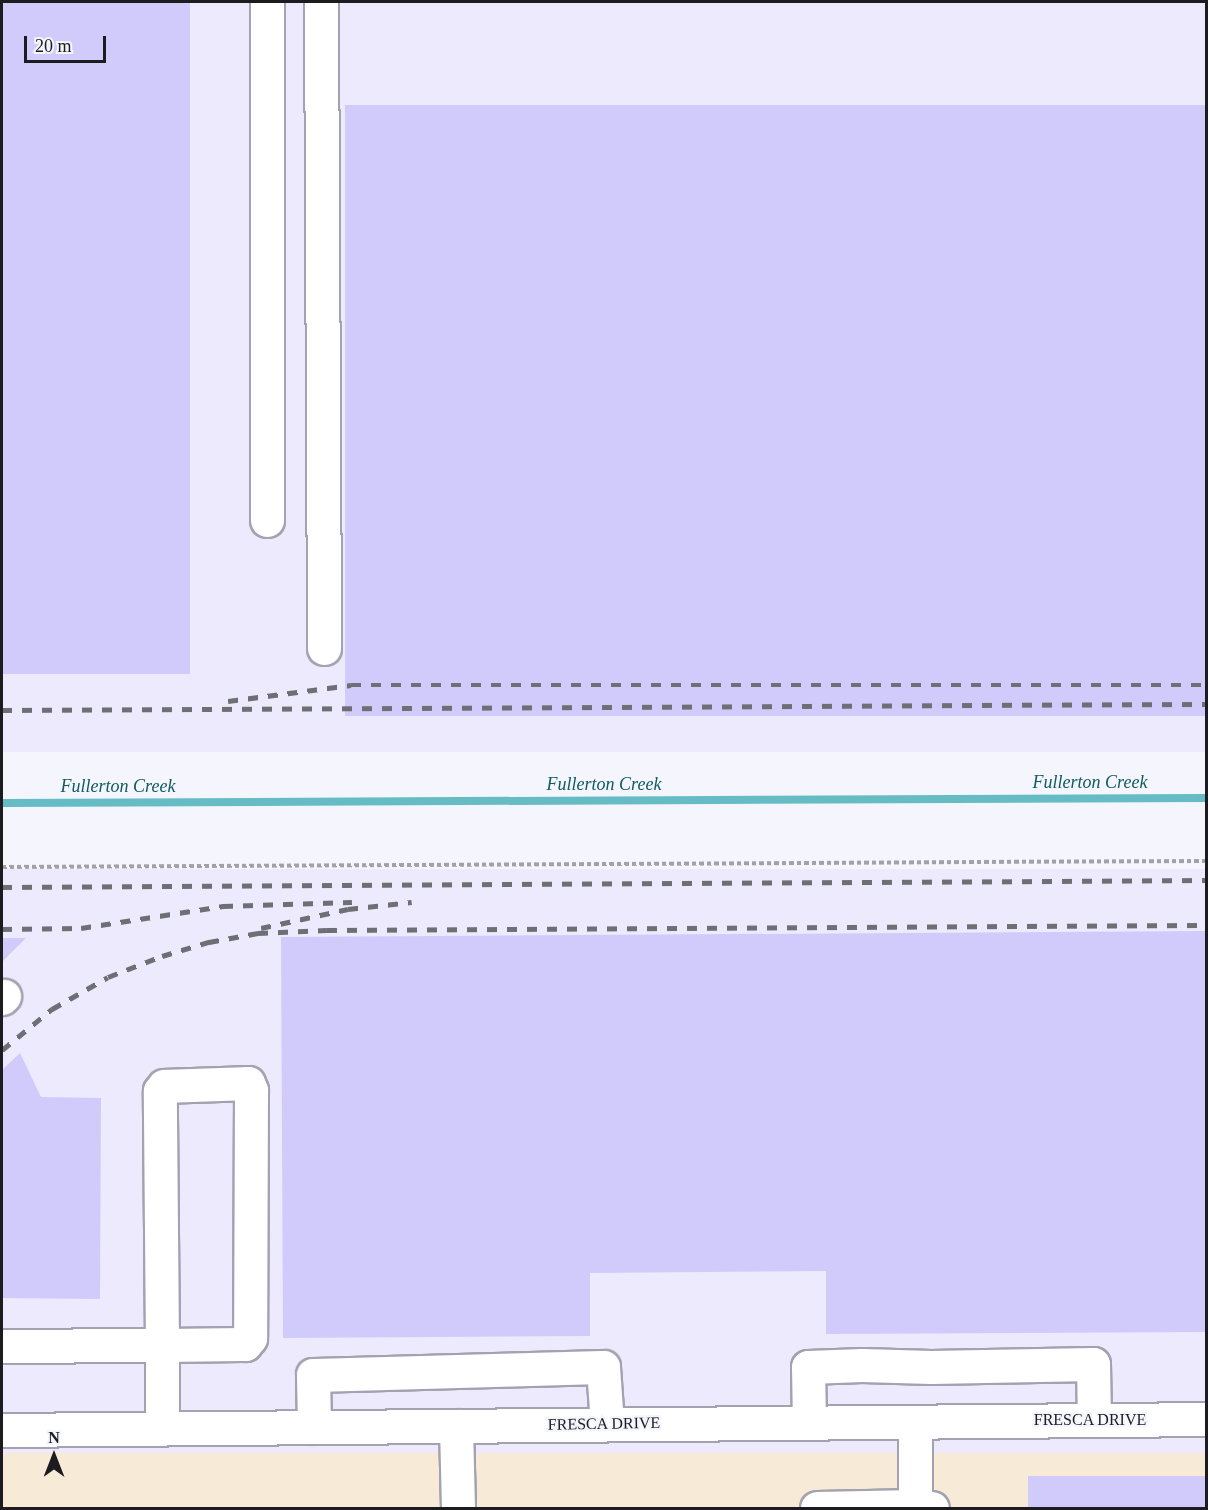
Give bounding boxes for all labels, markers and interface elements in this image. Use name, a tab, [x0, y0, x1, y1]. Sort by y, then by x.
scale bar	[27, 24, 110, 62]
text: 20 m	[35, 36, 72, 56]
water label: Fullerton Creek	[1033, 771, 1147, 793]
water label: Fullerton Creek	[547, 773, 661, 795]
water label: Fullerton Creek	[61, 775, 175, 797]
street label: FRESCA DRIVE	[1033, 1410, 1147, 1430]
street label: FRESCA DRIVE	[547, 1413, 661, 1435]
north arrow	[24, 1426, 84, 1486]
text: N	[48, 1429, 60, 1446]

